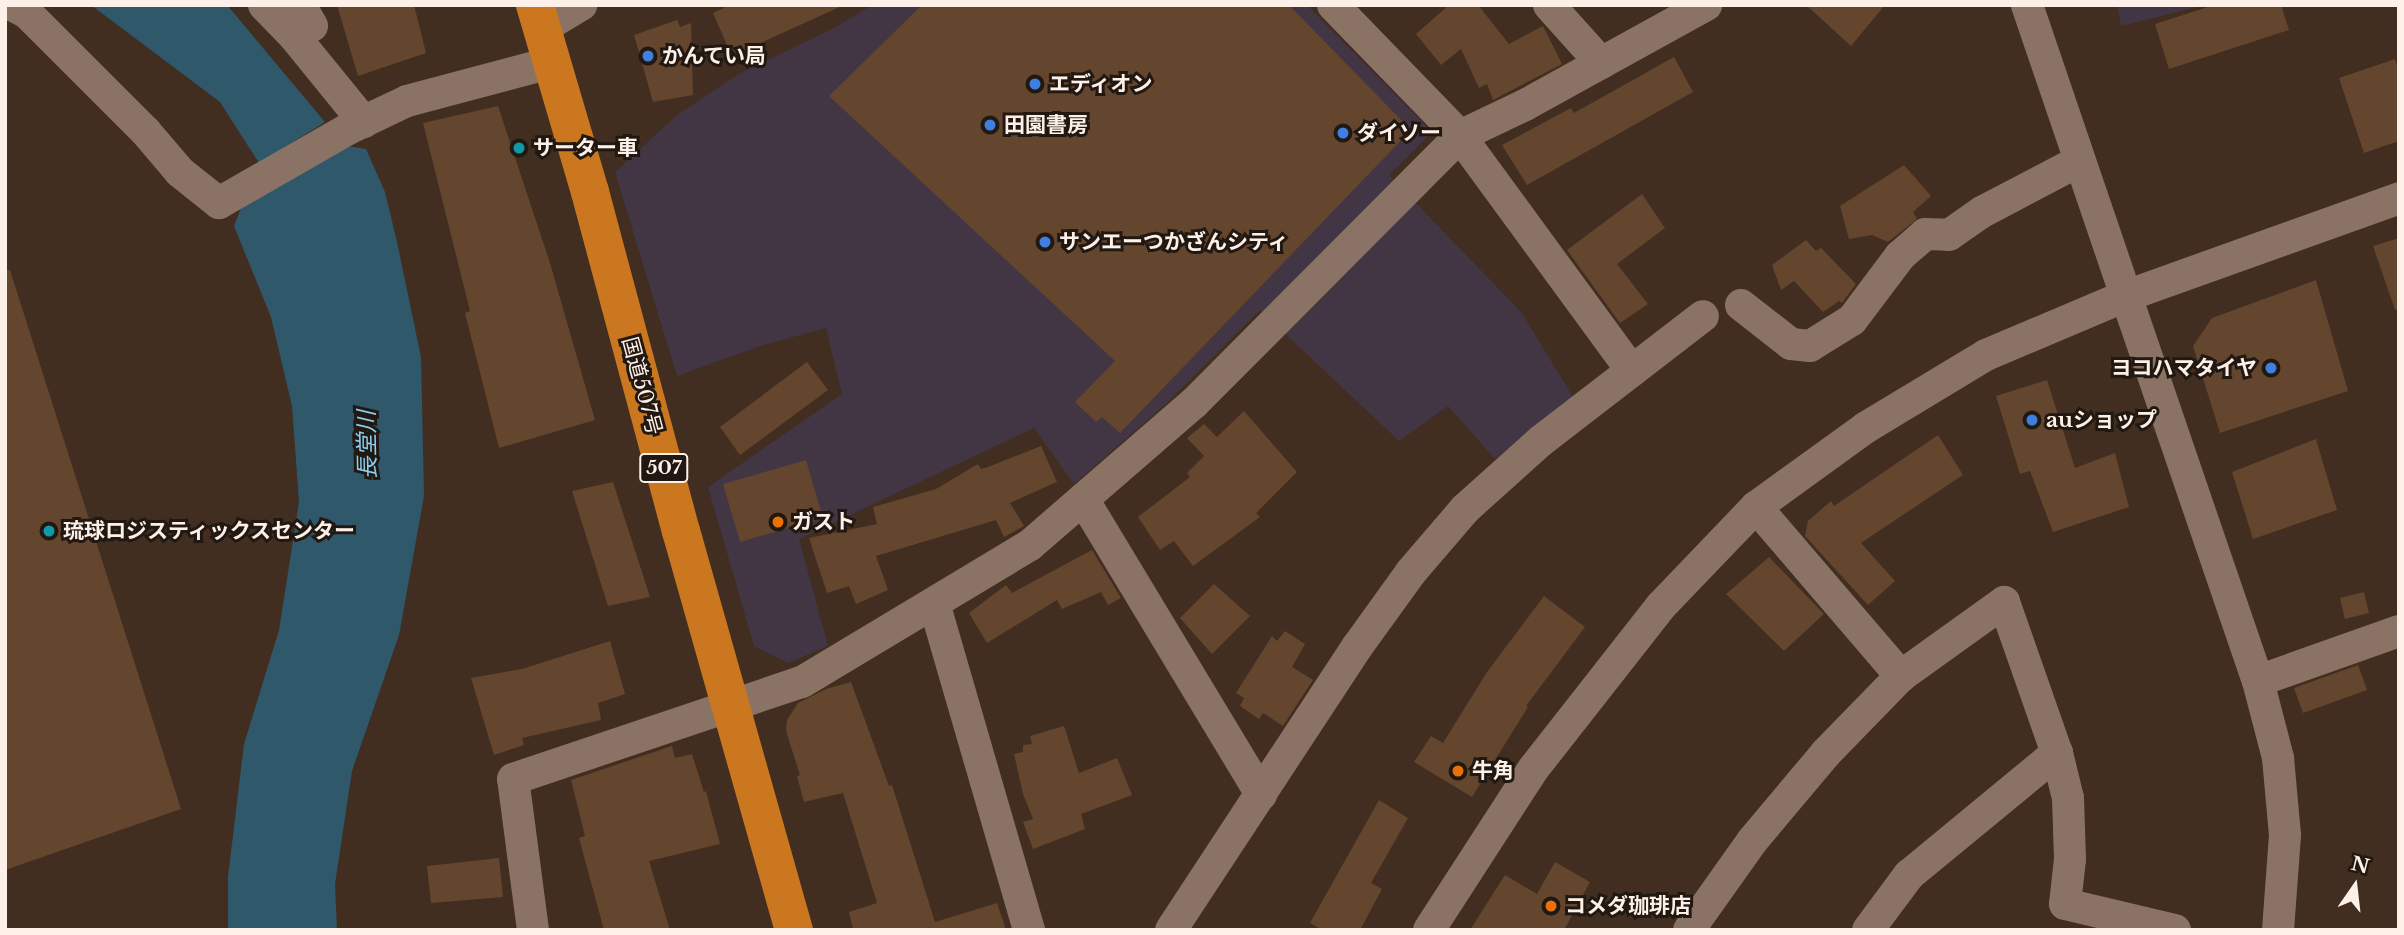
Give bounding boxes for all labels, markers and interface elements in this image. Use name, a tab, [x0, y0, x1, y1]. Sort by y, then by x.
place label: かんてい局	[662, 43, 767, 69]
marker: かんてい局	[640, 48, 656, 64]
place label: エディオン	[1049, 71, 1154, 97]
marker: エディオン	[1027, 76, 1043, 92]
place label: 田園書房	[1004, 112, 1088, 138]
marker: 田園書房	[982, 117, 998, 133]
place label: ダイソー	[1357, 120, 1441, 146]
marker: ダイソー	[1335, 125, 1351, 141]
place label: サーター車	[533, 135, 638, 161]
marker: サーター車	[511, 140, 527, 156]
place label: サンエーつかざんシティ	[1059, 229, 1290, 255]
marker: サンエーつかざんシティ	[1037, 234, 1053, 250]
street label: 国道507号	[617, 334, 667, 438]
place label: ヨコハマタイヤ	[2110, 355, 2257, 381]
marker: ヨコハマタイヤ	[2263, 360, 2279, 376]
place label: auショップ	[2046, 407, 2157, 433]
water label: 長堂川	[353, 410, 381, 480]
marker: auショップ	[2024, 412, 2040, 428]
road number: 507	[638, 453, 690, 484]
place label: ガスト	[792, 509, 855, 535]
marker: ガスト	[770, 514, 786, 530]
place label: 琉球ロジスティックスセンター	[63, 518, 357, 544]
marker: 琉球ロジスティックスセンター	[41, 523, 57, 539]
place label: 牛角	[1472, 758, 1514, 784]
marker: 牛角	[1450, 763, 1466, 779]
north arrow	[2320, 851, 2390, 921]
text: N	[2349, 852, 2372, 878]
place label: コメダ珈琲店	[1565, 893, 1691, 919]
marker: コメダ珈琲店	[1543, 898, 1559, 914]

